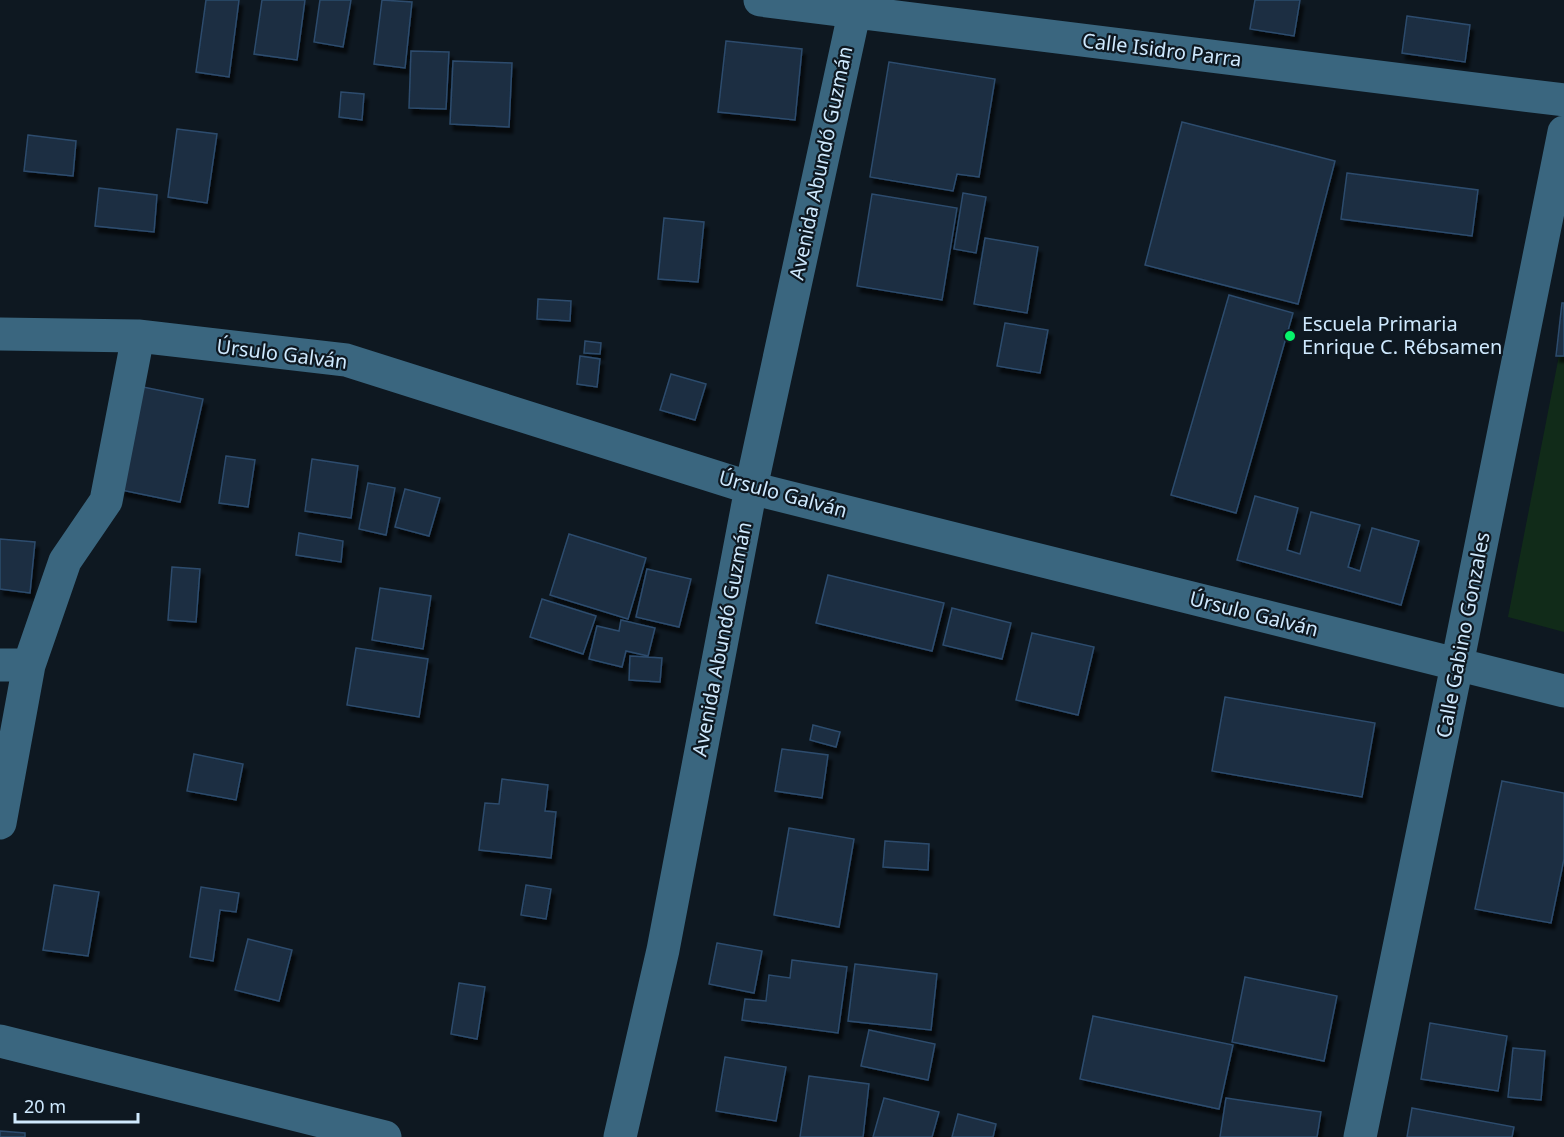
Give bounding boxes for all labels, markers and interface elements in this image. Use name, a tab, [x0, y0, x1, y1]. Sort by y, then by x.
street label: Calle Isidro Parra	[1081, 26, 1243, 73]
street label: Avenida Abundó Guzmán	[783, 43, 859, 282]
place label: Escuela Primaria Enrique C. Rébsamen	[1302, 310, 1502, 360]
marker: Escuela Primaria Enrique C. Rébsamen	[1283, 329, 1297, 343]
street label: Úrsulo Galván	[215, 332, 349, 375]
street label: Úrsulo Galván	[716, 463, 850, 524]
street label: Avenida Abundó Guzmán	[686, 519, 758, 759]
street label: Calle Gabino Gonzales	[1429, 530, 1496, 740]
street label: Úrsulo Galván	[1187, 584, 1321, 643]
scale bar	[15, 1086, 138, 1124]
text: 20 m	[24, 1094, 66, 1118]

